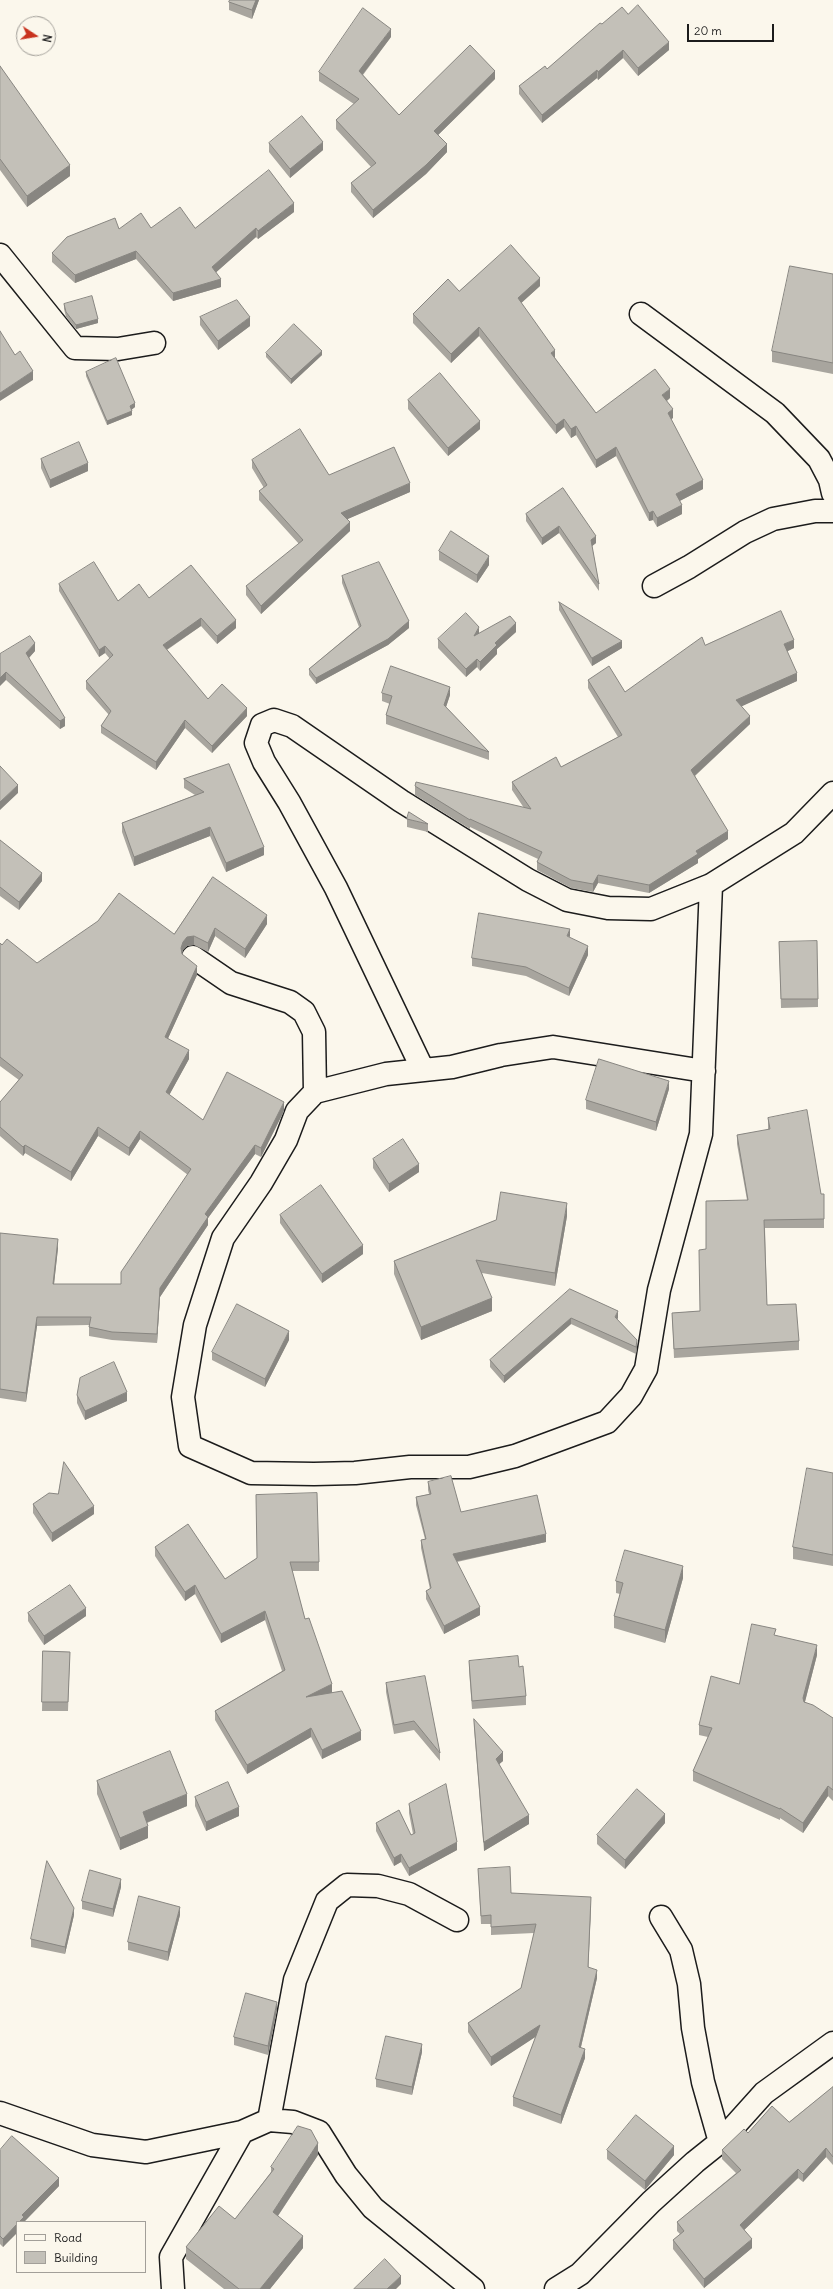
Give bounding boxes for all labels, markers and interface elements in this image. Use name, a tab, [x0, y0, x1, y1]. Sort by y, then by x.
north arrow	[16, 16, 56, 56]
scale bar	[689, 16, 776, 42]
text: 20 m	[694, 23, 722, 38]
text: N	[39, 33, 54, 43]
legend	[16, 2221, 146, 2273]
text: Road	[54, 2230, 82, 2245]
text: Building	[54, 2250, 98, 2265]

